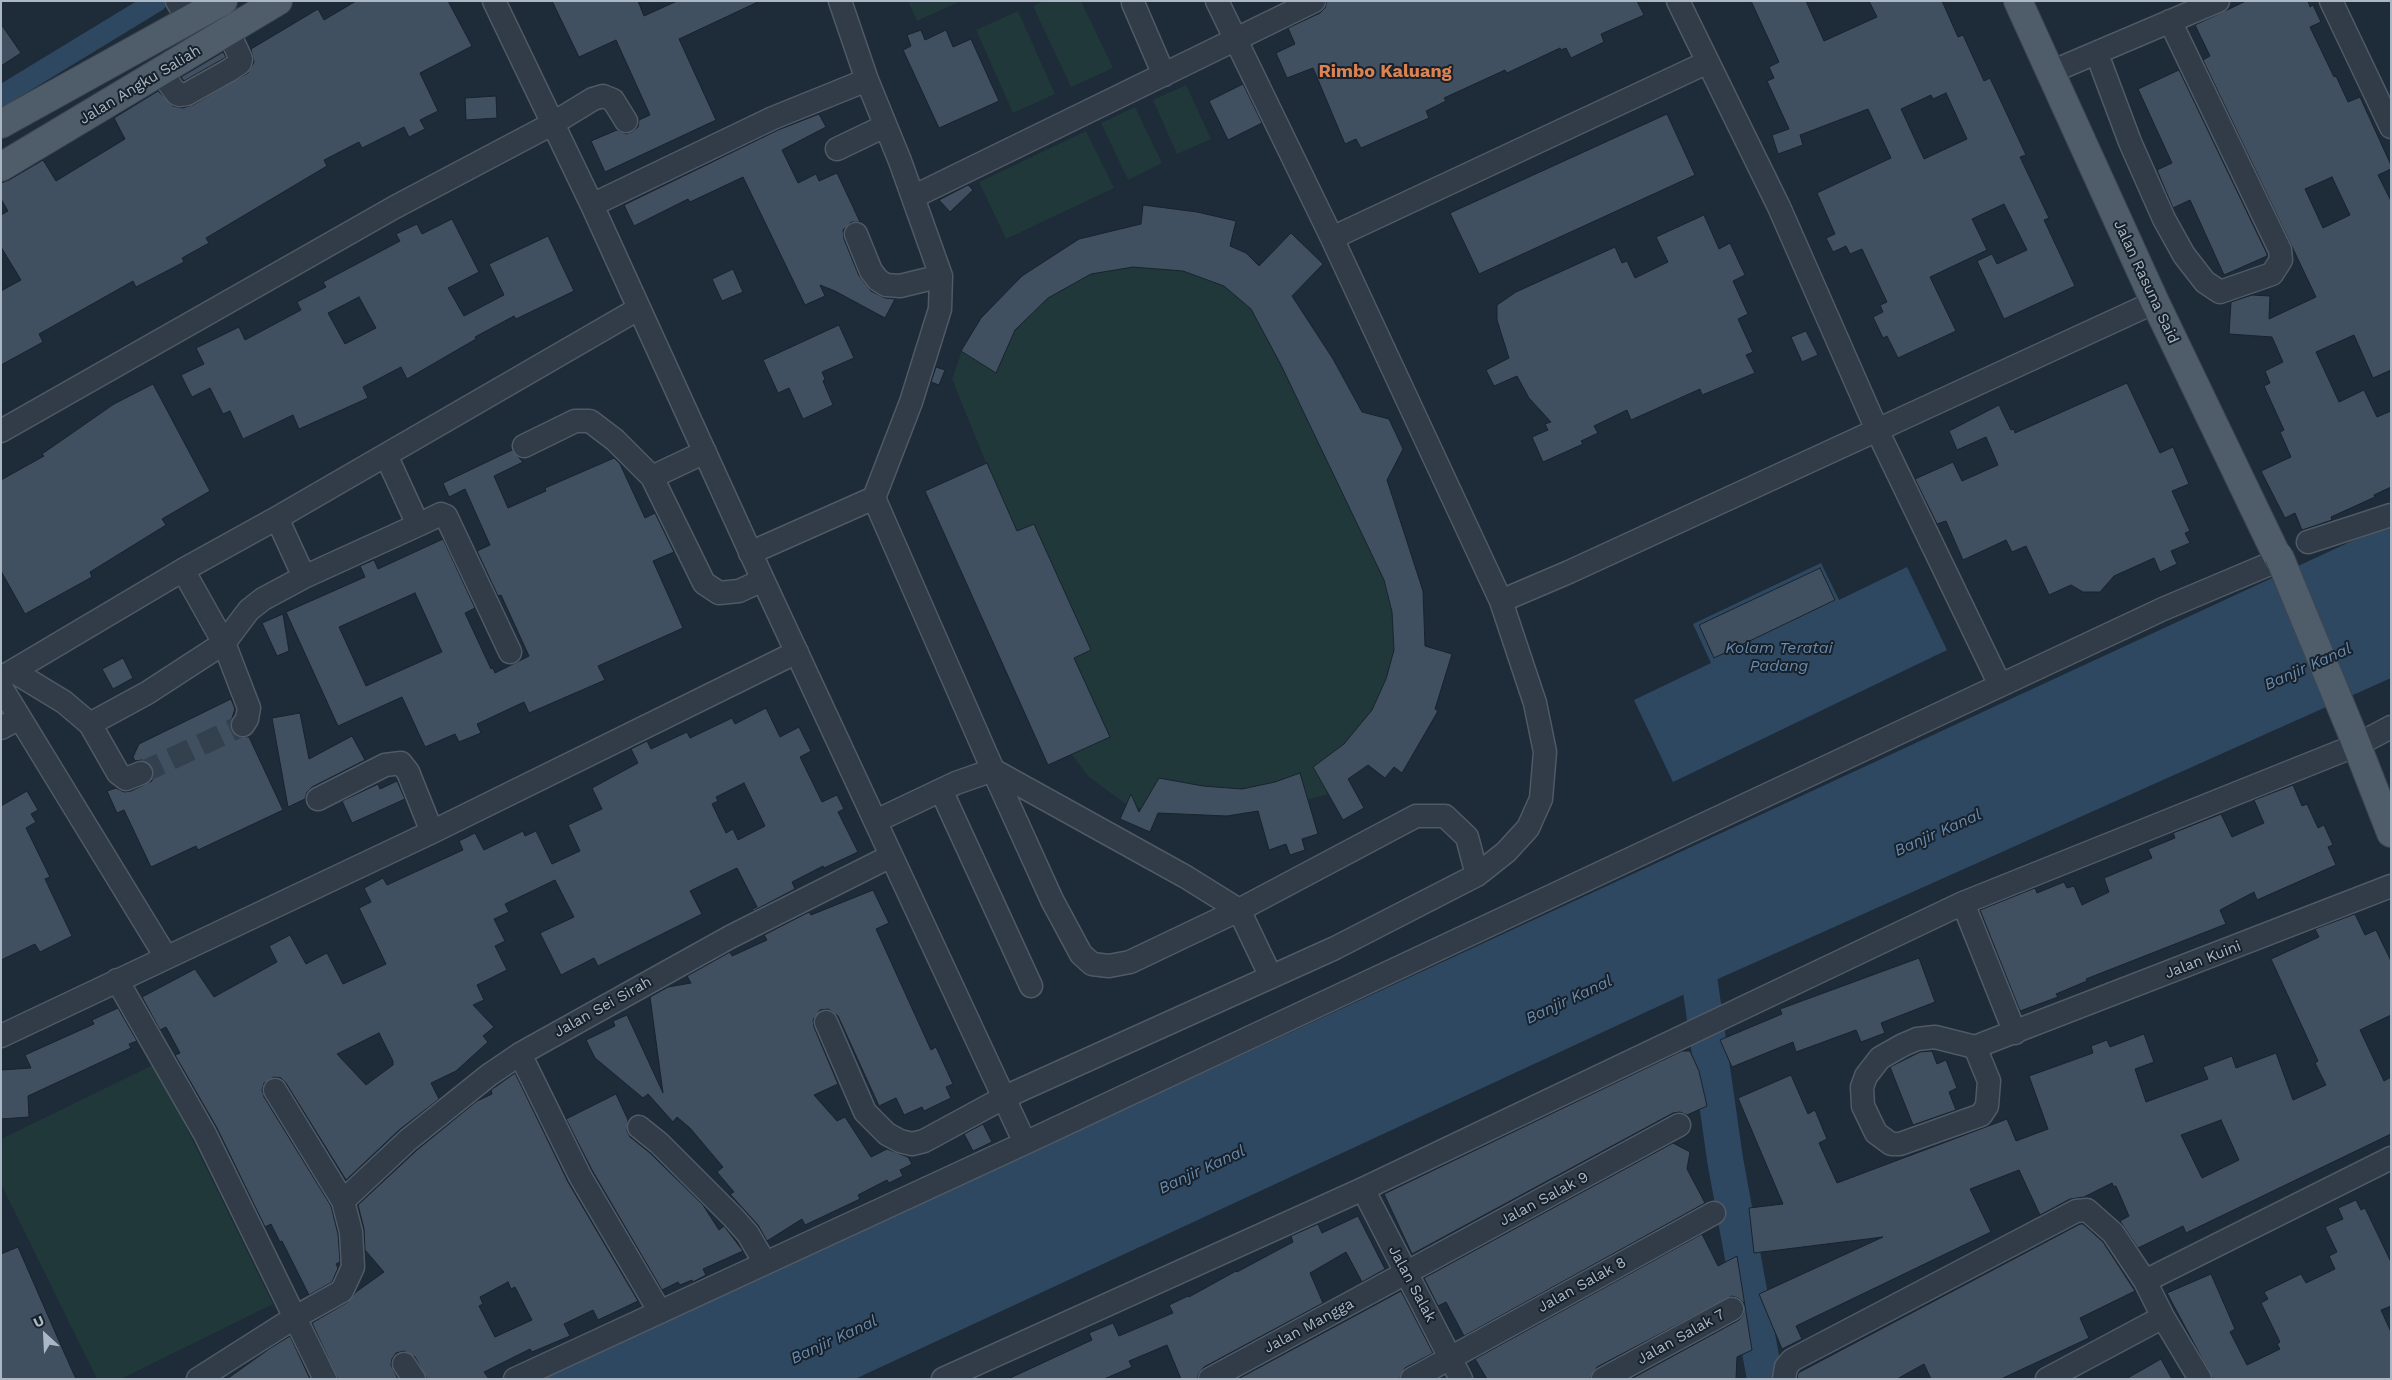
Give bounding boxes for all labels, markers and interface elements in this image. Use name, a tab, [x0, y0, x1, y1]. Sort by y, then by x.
street label: Jalan Angku Saliah	[76, 42, 204, 128]
district label: Rimbo Kaluang	[1318, 61, 1452, 83]
street label: Jalan Rasuna Said	[2110, 217, 2182, 347]
water label: Kolam Teratai Padang	[1725, 638, 1833, 676]
water label: Banjir Kanal	[2262, 639, 2354, 695]
water label: Banjir Kanal	[1892, 805, 1984, 861]
street label: Jalan Kuini	[2162, 937, 2244, 983]
water label: Banjir Kanal	[1523, 972, 1615, 1028]
street label: Jalan Sei Sirah	[551, 973, 655, 1041]
water label: Banjir Kanal	[1156, 1142, 1248, 1198]
street label: Jalan Salak 9	[1496, 1168, 1592, 1230]
street label: Jalan Salak	[1384, 1243, 1440, 1325]
street label: Jalan Salak 8	[1535, 1253, 1629, 1317]
street label: Jalan Mangga	[1261, 1295, 1357, 1357]
street label: Jalan Salak 7	[1634, 1306, 1728, 1368]
north arrow	[20, 1310, 70, 1360]
text: U	[31, 1312, 47, 1331]
water label: Banjir Kanal	[788, 1312, 880, 1368]

